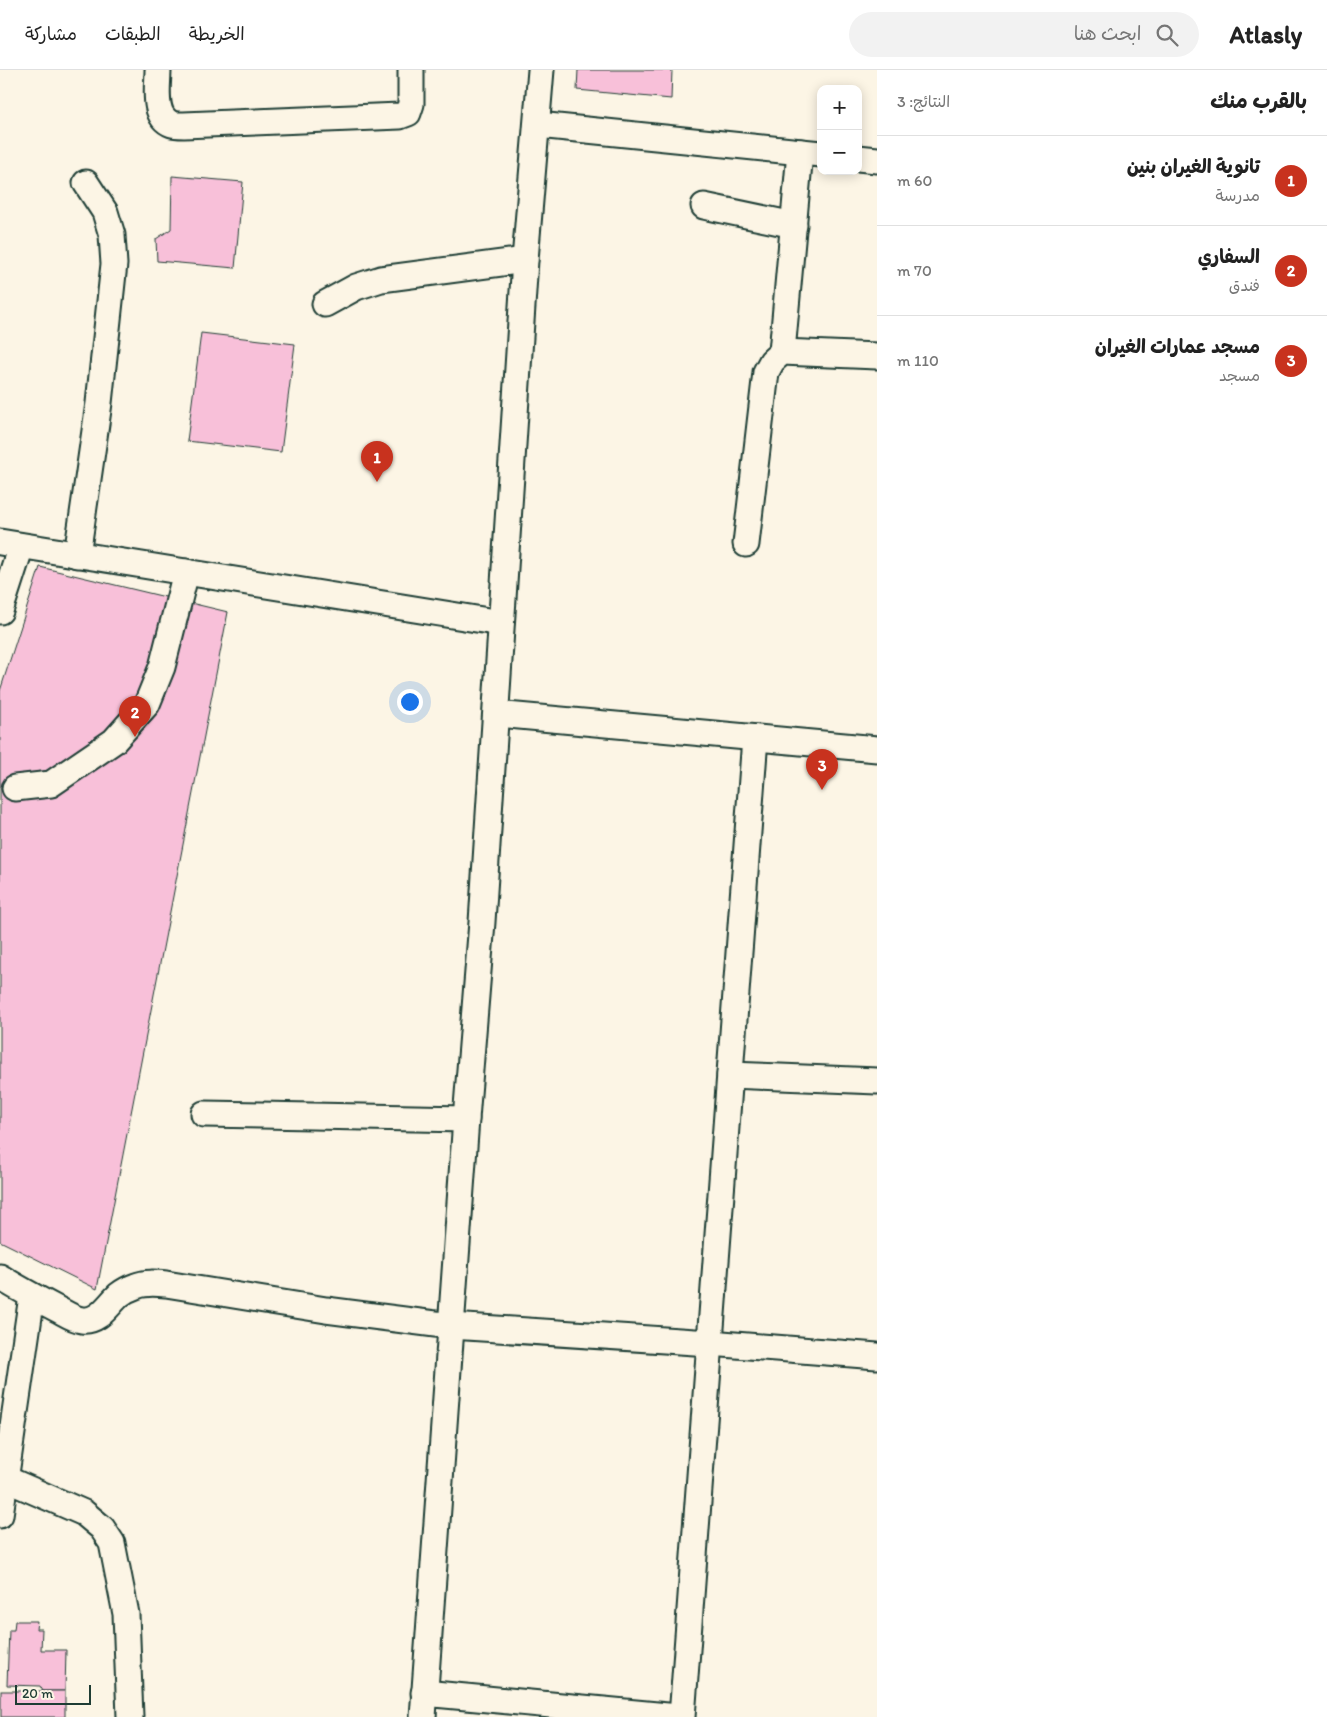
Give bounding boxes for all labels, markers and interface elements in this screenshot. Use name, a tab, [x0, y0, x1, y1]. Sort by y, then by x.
search box	[849, 12, 1199, 57]
text: Atlasly	[1229, 20, 1302, 49]
icon: search	[1153, 21, 1181, 49]
text: ابحث هنا	[1074, 22, 1141, 45]
text: مشاركة	[25, 23, 77, 45]
text: الطبقات	[105, 23, 161, 45]
text: الخريطة	[189, 23, 245, 45]
map controls	[817, 85, 862, 175]
button: +	[817, 85, 862, 130]
text: بالقرب منك	[1210, 88, 1307, 113]
text: النتائج: 3	[897, 92, 950, 111]
button: −	[817, 130, 862, 175]
text: تانوية الغيران بنين	[1127, 155, 1260, 178]
text: 60 m	[897, 171, 932, 190]
text: 1	[1287, 171, 1295, 190]
text: مدرسة	[1215, 186, 1260, 205]
text: السفاري	[1198, 245, 1260, 268]
text: 70 m	[897, 261, 932, 280]
text: 2	[1287, 261, 1295, 280]
text: فندق	[1229, 276, 1260, 295]
text: مسجد عمارات الغيران	[1095, 335, 1260, 358]
text: 110 m	[897, 351, 939, 370]
text: 3	[1287, 351, 1295, 370]
text: مسجد	[1219, 366, 1260, 385]
pin: 1	[361, 441, 393, 482]
your location	[397, 689, 423, 715]
pin: 2	[119, 696, 151, 737]
pin: 3	[806, 749, 838, 790]
scale bar	[15, 1682, 91, 1705]
text: 20 m	[22, 1685, 53, 1702]

